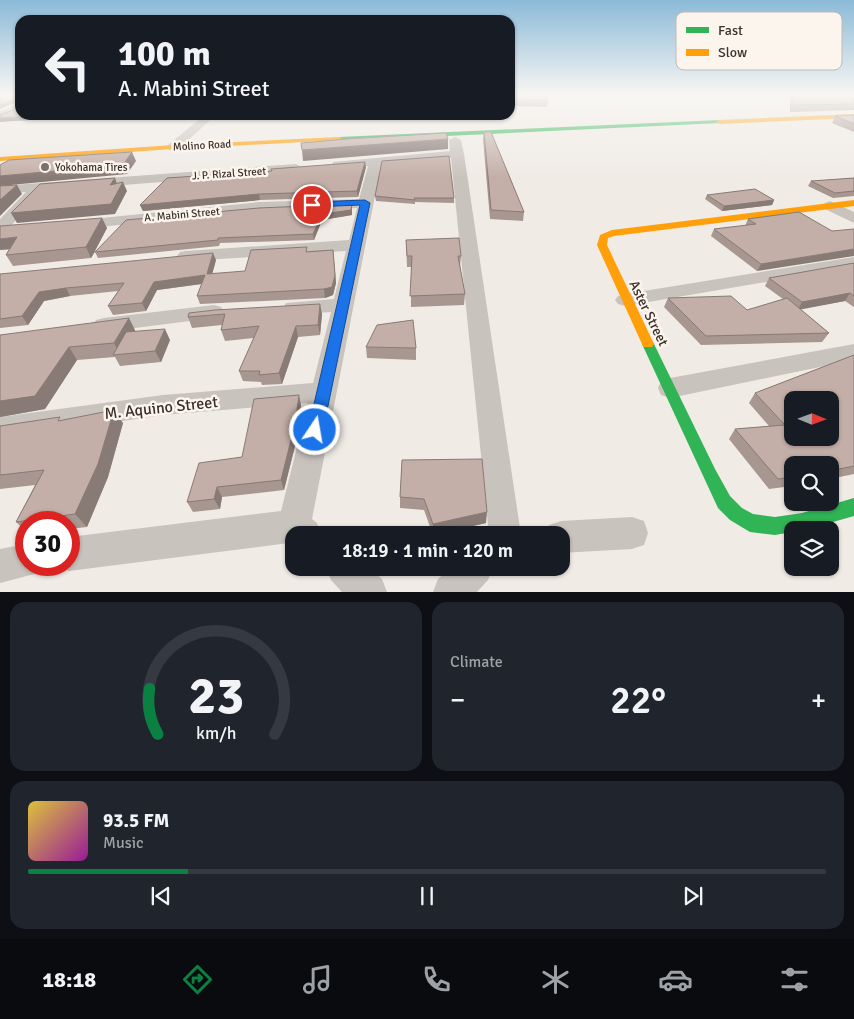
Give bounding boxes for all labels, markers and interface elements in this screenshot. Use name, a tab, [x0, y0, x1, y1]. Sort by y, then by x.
legend	[676, 12, 842, 70]
text: Fast	[718, 22, 743, 39]
text: 100 m	[118, 32, 211, 75]
icon: left	[35, 35, 100, 100]
text: Slow	[718, 44, 747, 61]
text: A. Mabini Street	[118, 75, 270, 102]
street label: Molino Road	[172, 137, 232, 154]
marker: Yokohama Tires	[39, 161, 51, 173]
place label: Yokohama Tires	[55, 161, 128, 174]
street label: J. P. Rizal Street	[191, 164, 267, 183]
pin	[291, 184, 333, 226]
icon: arrive	[298, 191, 326, 219]
street label: A. Mabini Street	[144, 205, 220, 224]
street label: Aster Street	[625, 278, 672, 349]
north arrow	[784, 391, 839, 446]
map controls	[784, 391, 839, 576]
street label: M. Aquino Street	[103, 392, 219, 424]
position arrow	[288, 403, 340, 455]
button: search	[784, 456, 839, 511]
speed limit sign: 30	[15, 511, 80, 576]
button: layers	[784, 521, 839, 576]
text: 18:19 · 1 min · 120 m	[342, 539, 513, 563]
text: Climate	[450, 652, 503, 672]
text: 23	[188, 664, 244, 728]
text: 22°	[610, 677, 666, 724]
text: −	[450, 683, 465, 717]
text: +	[811, 683, 826, 717]
text: km/h	[196, 722, 236, 744]
text: 93.5 FM	[103, 809, 169, 833]
text: Music	[103, 833, 144, 853]
icon: previous	[147, 882, 175, 910]
icon: pause	[413, 882, 441, 910]
icon: next	[679, 882, 707, 910]
icon: directions	[180, 962, 215, 997]
icon: music	[300, 962, 335, 997]
icon: phone	[419, 962, 454, 997]
icon: climate	[538, 962, 573, 997]
icon: car	[658, 962, 693, 997]
icon: filters	[777, 962, 812, 997]
text: 18:18	[42, 966, 96, 993]

